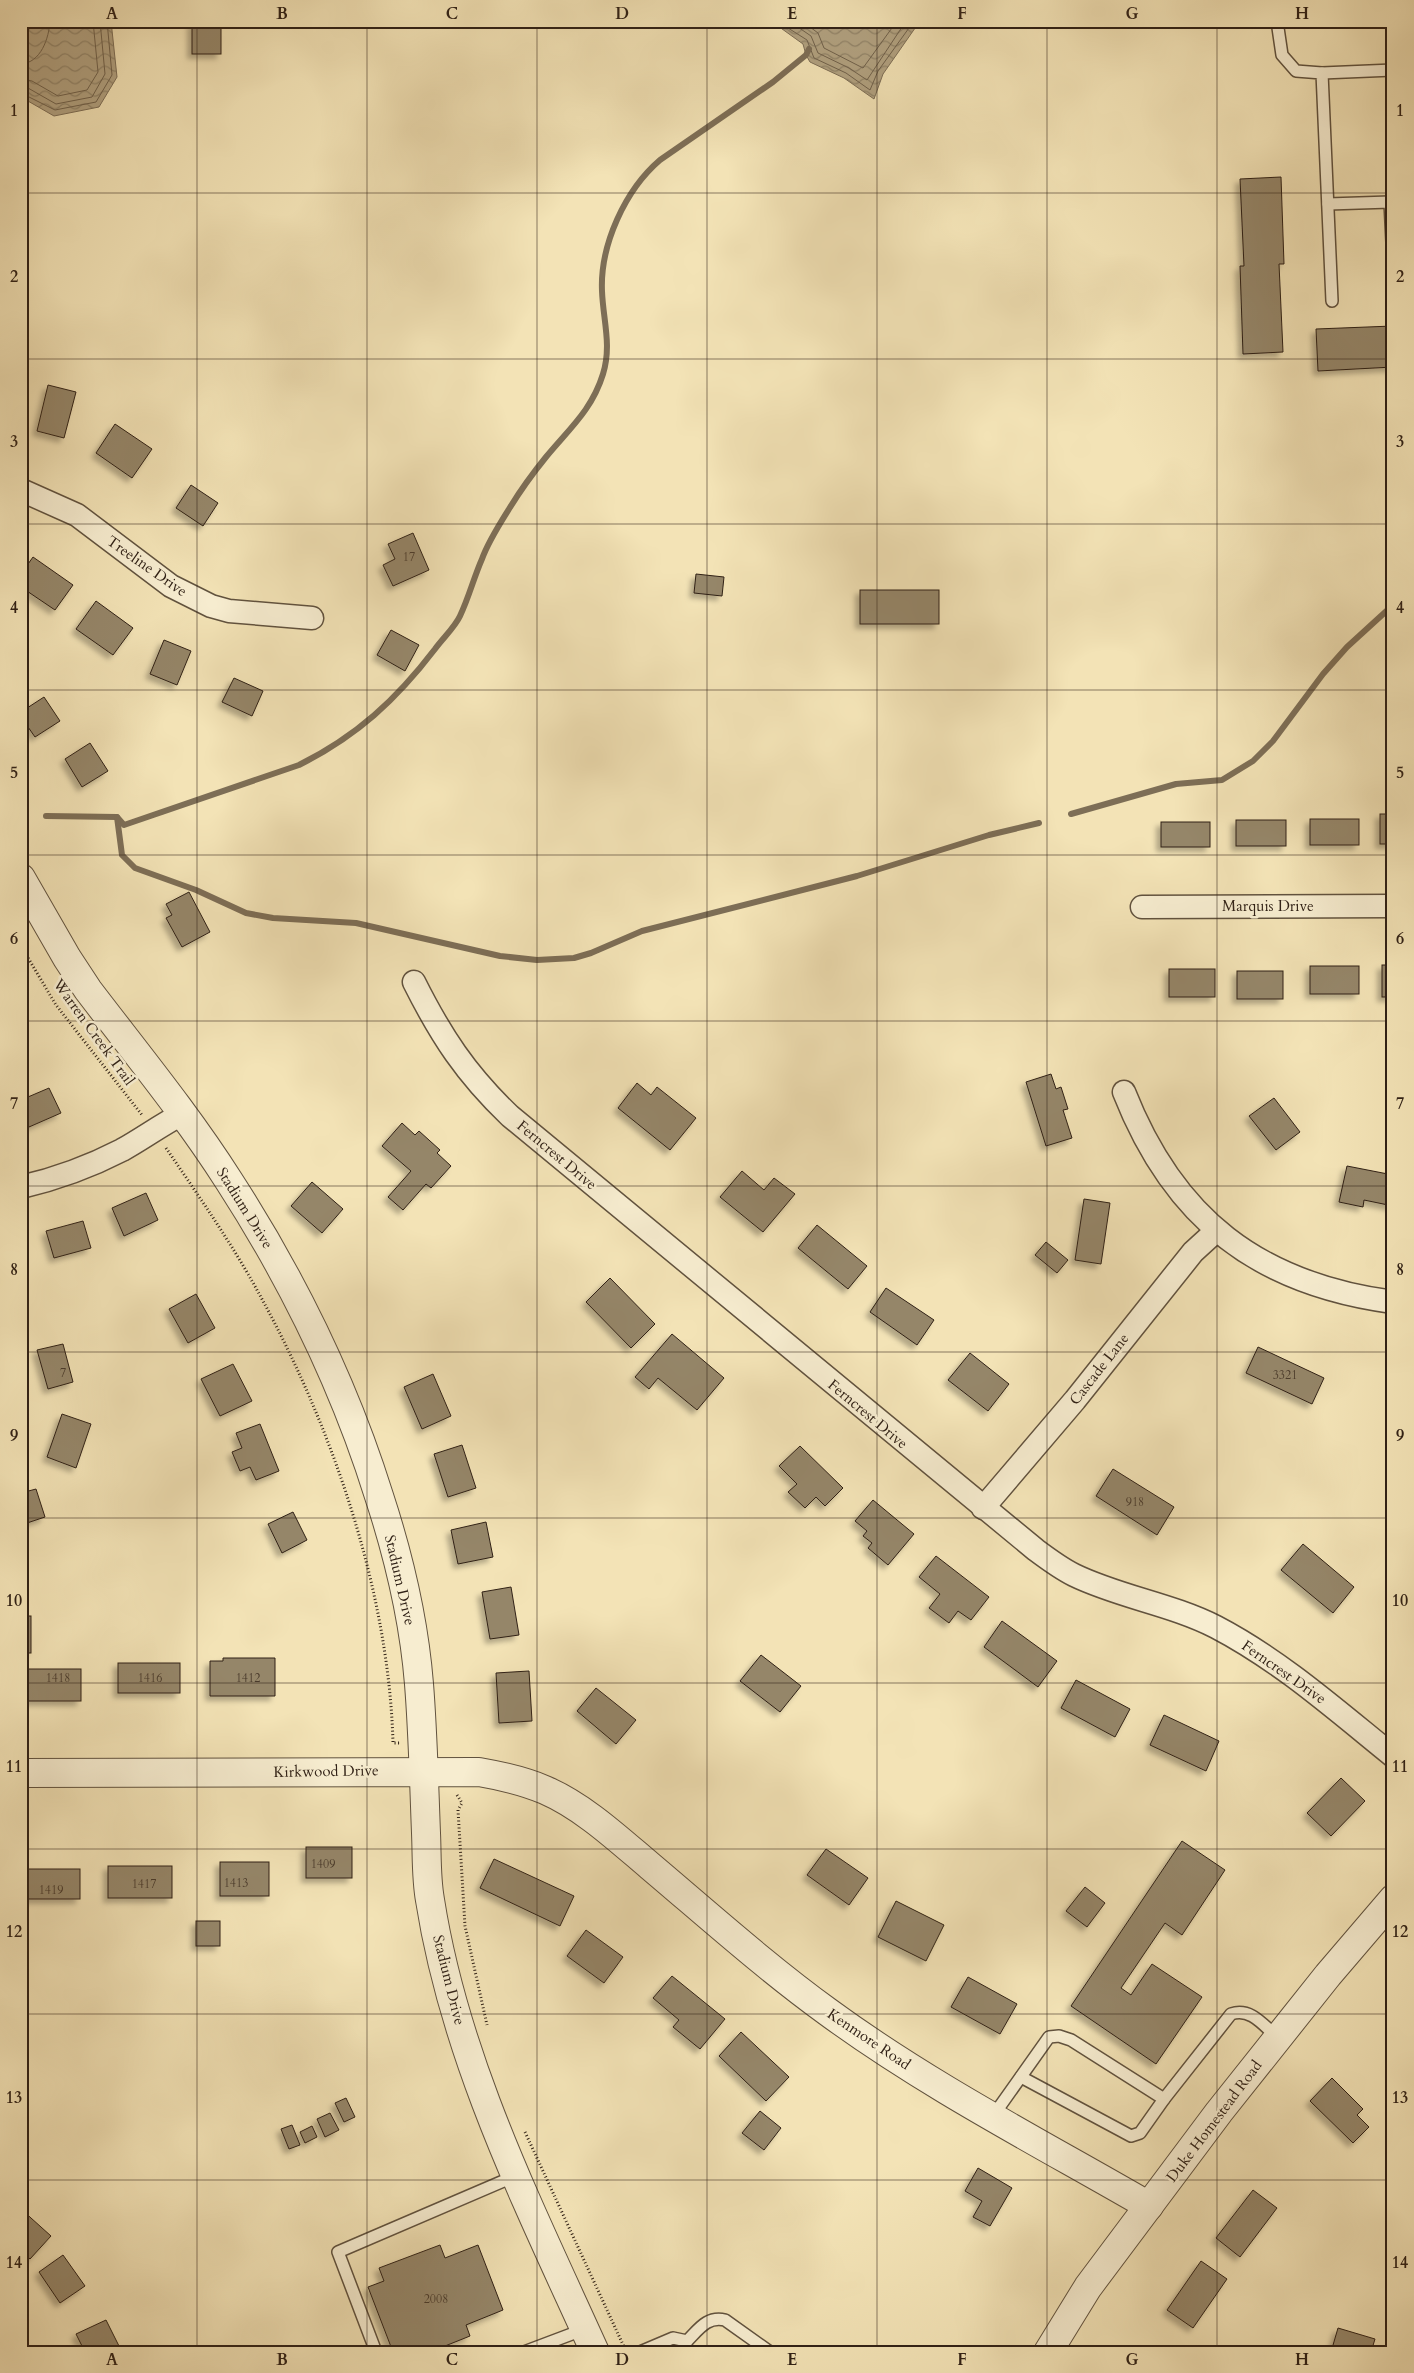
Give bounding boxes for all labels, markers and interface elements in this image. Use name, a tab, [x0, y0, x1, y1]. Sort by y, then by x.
text: A	[106, 3, 118, 25]
text: B	[276, 3, 288, 25]
text: C	[446, 3, 458, 25]
text: D	[615, 3, 629, 25]
text: E	[787, 3, 797, 25]
text: F	[957, 3, 967, 25]
text: G	[1125, 3, 1139, 25]
text: H	[1295, 3, 1309, 25]
text: 1	[10, 100, 18, 122]
text: 1	[1396, 100, 1404, 122]
text: 2	[10, 266, 18, 288]
text: 2	[1396, 266, 1404, 288]
text: 3	[10, 431, 18, 453]
text: 3	[1396, 431, 1404, 453]
street label: Treeline Drive	[103, 531, 191, 601]
house number: 17	[403, 549, 415, 565]
text: 4	[10, 597, 18, 619]
text: 4	[1396, 597, 1404, 619]
text: 5	[10, 762, 18, 784]
text: 5	[1396, 762, 1404, 784]
street label: Marquis Drive	[1222, 896, 1314, 916]
text: 6	[10, 928, 18, 950]
text: 6	[1396, 928, 1404, 950]
street label: Warren Creek Trail	[48, 974, 140, 1089]
text: 7	[10, 1093, 18, 1115]
text: 7	[1396, 1093, 1404, 1115]
street label: Ferncrest Drive	[513, 1116, 601, 1194]
street label: Stadium Drive	[212, 1164, 278, 1253]
text: 8	[10, 1259, 18, 1281]
text: 8	[1396, 1259, 1404, 1281]
street label: Cascade Lane	[1065, 1329, 1133, 1409]
house number: 7	[60, 1365, 66, 1381]
house number: 3321	[1273, 1367, 1297, 1383]
street label: Ferncrest Drive	[824, 1375, 912, 1453]
text: 9	[10, 1425, 18, 1447]
text: 9	[1396, 1425, 1404, 1447]
house number: 918	[1126, 1494, 1144, 1510]
street label: Stadium Drive	[380, 1533, 420, 1627]
text: 10	[6, 1590, 22, 1612]
text: 10	[1392, 1590, 1408, 1612]
street label: Ferncrest Drive	[1238, 1636, 1330, 1709]
house number: 1418	[46, 1670, 70, 1686]
house number: 1416	[138, 1670, 162, 1686]
house number: 1412	[236, 1670, 260, 1686]
text: 11	[6, 1756, 22, 1778]
text: 11	[1392, 1756, 1408, 1778]
street label: Kirkwood Drive	[273, 1760, 379, 1782]
house number: 1409	[311, 1856, 335, 1872]
house number: 1413	[224, 1875, 248, 1891]
house number: 1417	[132, 1876, 156, 1892]
house number: 1419	[39, 1882, 63, 1898]
text: 12	[6, 1921, 22, 1943]
text: 12	[1392, 1921, 1408, 1943]
street label: Stadium Drive	[428, 1933, 470, 2027]
street label: Kenmore Road	[823, 2004, 915, 2074]
street label: Duke Homestead Road	[1162, 2056, 1266, 2186]
text: 13	[6, 2087, 22, 2109]
text: 13	[1392, 2087, 1408, 2109]
text: 14	[6, 2252, 22, 2274]
text: 14	[1392, 2252, 1408, 2274]
house number: 2008	[424, 2291, 448, 2307]
text: A	[106, 2349, 118, 2371]
text: B	[276, 2349, 288, 2371]
text: C	[446, 2349, 458, 2371]
text: D	[615, 2349, 629, 2371]
text: E	[787, 2349, 797, 2371]
text: F	[957, 2349, 967, 2371]
text: G	[1125, 2349, 1139, 2371]
text: H	[1295, 2349, 1309, 2371]

